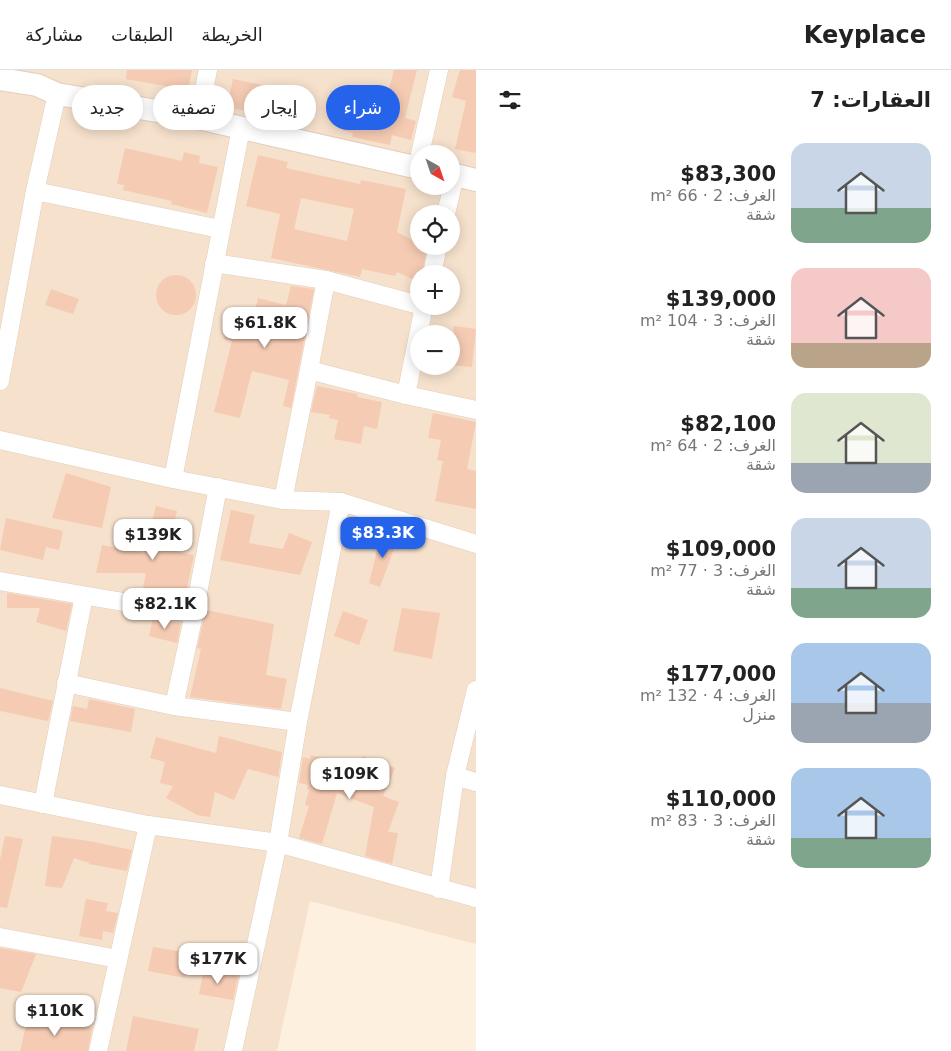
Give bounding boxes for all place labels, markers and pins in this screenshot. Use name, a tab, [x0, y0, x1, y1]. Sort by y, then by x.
pin: $61.8K	[224, 306, 306, 349]
pin: $83.3K	[342, 516, 424, 559]
pin: $139K	[118, 518, 188, 561]
pin: $82.1K	[124, 588, 206, 630]
pin: $109K	[315, 758, 385, 800]
pin: $177K	[183, 942, 253, 985]
pin: $110K	[20, 994, 90, 1037]

